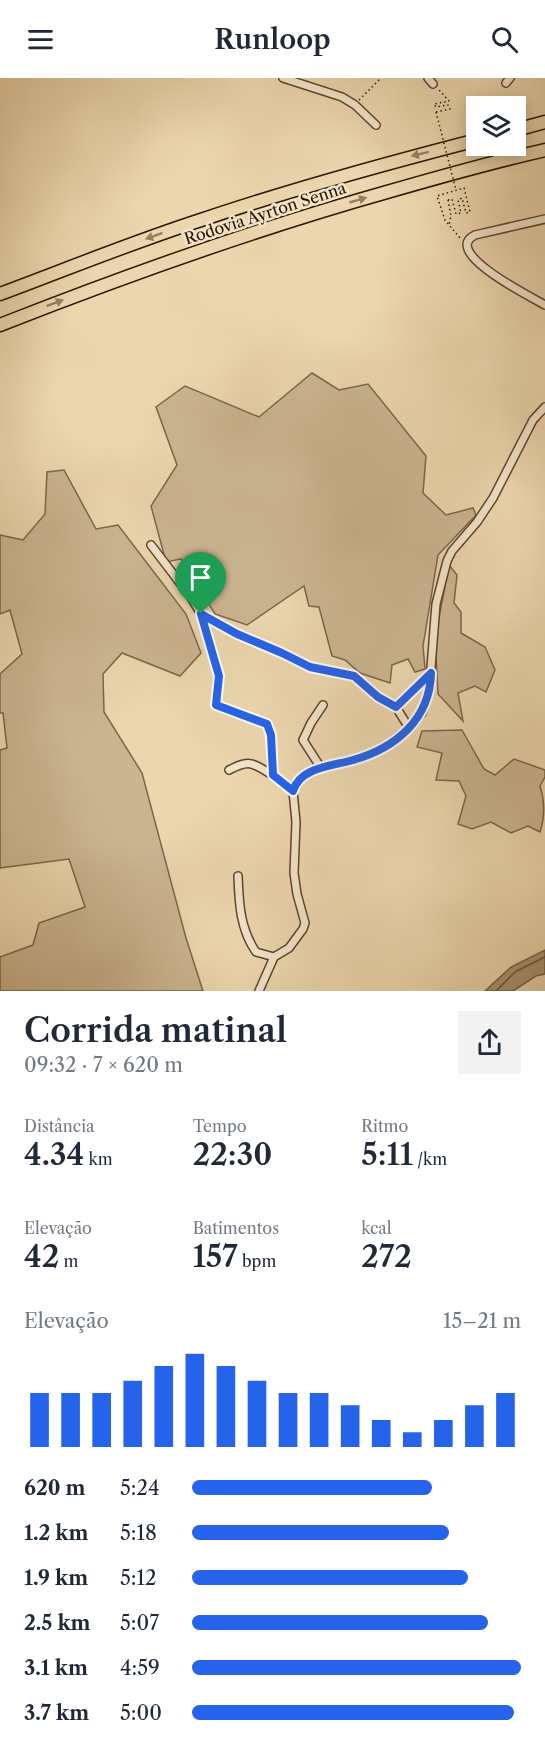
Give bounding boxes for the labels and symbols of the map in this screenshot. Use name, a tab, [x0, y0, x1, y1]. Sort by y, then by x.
one-way arrow	[411, 150, 430, 160]
street label: Rodovia Ayrton Senna	[181, 177, 349, 249]
one-way arrow	[349, 195, 367, 204]
one-way arrow	[145, 232, 163, 242]
one-way arrow	[46, 298, 64, 308]
pin	[175, 552, 226, 614]

